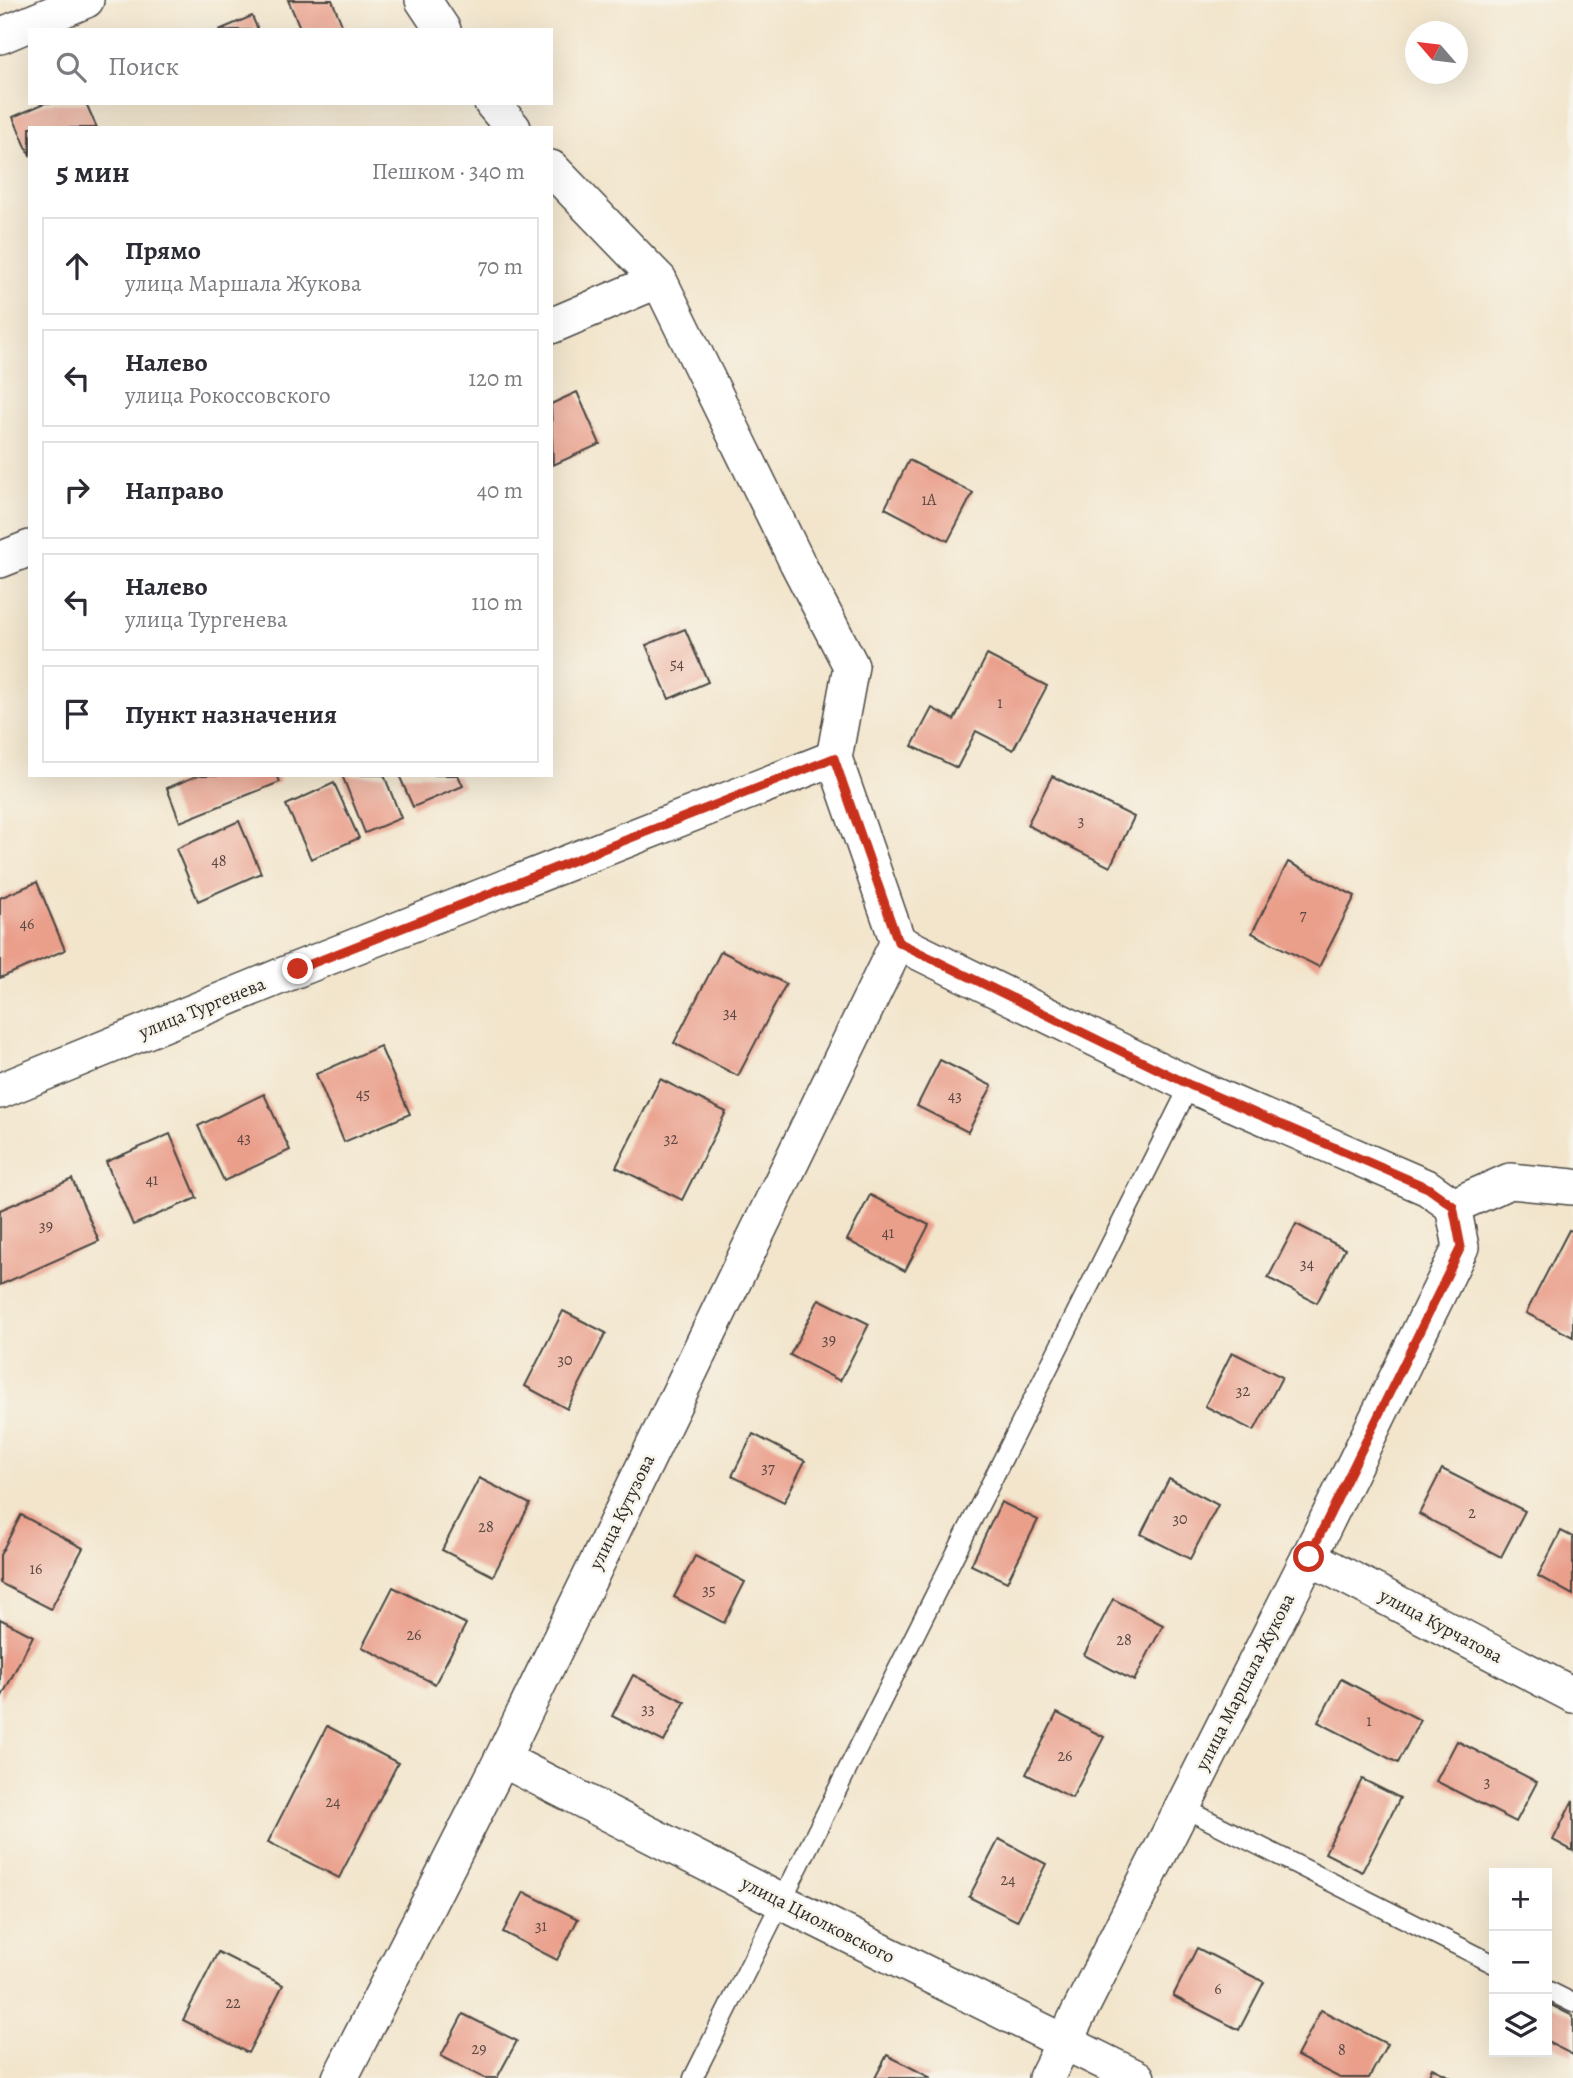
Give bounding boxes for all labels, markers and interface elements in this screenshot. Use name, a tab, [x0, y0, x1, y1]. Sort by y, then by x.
north arrow	[1405, 21, 1468, 84]
search box	[28, 28, 553, 105]
icon: search	[52, 48, 90, 86]
text: Поиск	[108, 49, 179, 84]
text: 5 мин	[56, 152, 130, 192]
text: Пешком · 340 m	[372, 156, 525, 187]
text: Прямо	[125, 233, 201, 268]
icon: ahead	[58, 247, 96, 285]
text: 70 m	[477, 251, 523, 282]
text: улица Маршала Жукова	[125, 268, 362, 299]
text: Налево	[125, 345, 208, 380]
icon: left	[58, 359, 96, 397]
text: 120 m	[468, 363, 523, 394]
text: улица Рокоссовского	[125, 380, 331, 411]
icon: right	[58, 471, 96, 509]
text: Направо	[125, 473, 224, 508]
text: 40 m	[477, 475, 523, 506]
house number: 1А	[922, 489, 937, 511]
text: Налево	[125, 569, 208, 604]
icon: left	[58, 583, 96, 621]
text: 110 m	[471, 587, 523, 618]
text: улица Тургенева	[125, 604, 288, 635]
house number: 54	[670, 653, 684, 675]
house number: 1	[997, 692, 1003, 714]
icon: arrive	[58, 695, 96, 733]
text: Пункт назначения	[125, 697, 337, 732]
house number: 3	[1078, 810, 1084, 832]
house number: 48	[211, 850, 227, 872]
house number: 7	[1300, 904, 1307, 926]
house number: 46	[20, 913, 34, 935]
route end	[282, 953, 313, 984]
street label: улица Тургенева	[134, 971, 269, 1046]
house number: 34	[723, 1002, 737, 1024]
house number: 45	[356, 1083, 370, 1105]
house number: 43	[948, 1085, 962, 1107]
house number: 43	[237, 1127, 251, 1149]
house number: 32	[664, 1128, 679, 1150]
house number: 41	[146, 1169, 159, 1191]
house number: 39	[39, 1215, 53, 1237]
house number: 41	[882, 1222, 895, 1244]
house number: 34	[1300, 1253, 1314, 1275]
house number: 39	[822, 1329, 836, 1351]
house number: 30	[557, 1349, 573, 1371]
house number: 32	[1236, 1380, 1251, 1402]
street label: улица Кутузова	[582, 1450, 661, 1575]
house number: 37	[761, 1457, 775, 1479]
house number: 2	[1468, 1502, 1476, 1524]
house number: 30	[1172, 1508, 1188, 1530]
house number: 28	[478, 1516, 494, 1538]
route start	[1293, 1541, 1324, 1572]
house number: 16	[30, 1558, 42, 1580]
house number: 35	[702, 1579, 716, 1601]
street label: улица Курчатова	[1374, 1582, 1507, 1670]
street label: улица Маршала Жукова	[1189, 1589, 1301, 1776]
house number: 26	[407, 1624, 422, 1646]
house number: 28	[1116, 1629, 1132, 1651]
house number: 33	[641, 1698, 655, 1720]
house number: 1	[1366, 1710, 1372, 1732]
house number: 26	[1058, 1745, 1073, 1767]
house number: 3	[1484, 1771, 1490, 1793]
house number: 24	[326, 1791, 340, 1813]
map controls	[1489, 1868, 1552, 2057]
button: +	[1489, 1868, 1552, 1931]
house number: 24	[1001, 1869, 1015, 1891]
street label: улица Циолковского	[736, 1870, 899, 1970]
house number: 31	[535, 1915, 548, 1937]
button: −	[1489, 1931, 1552, 1994]
house number: 6	[1214, 1978, 1222, 2000]
house number: 22	[225, 1992, 241, 2014]
button: layers	[1489, 1994, 1552, 2057]
house number: 29	[472, 2038, 486, 2060]
house number: 8	[1338, 2039, 1346, 2061]

